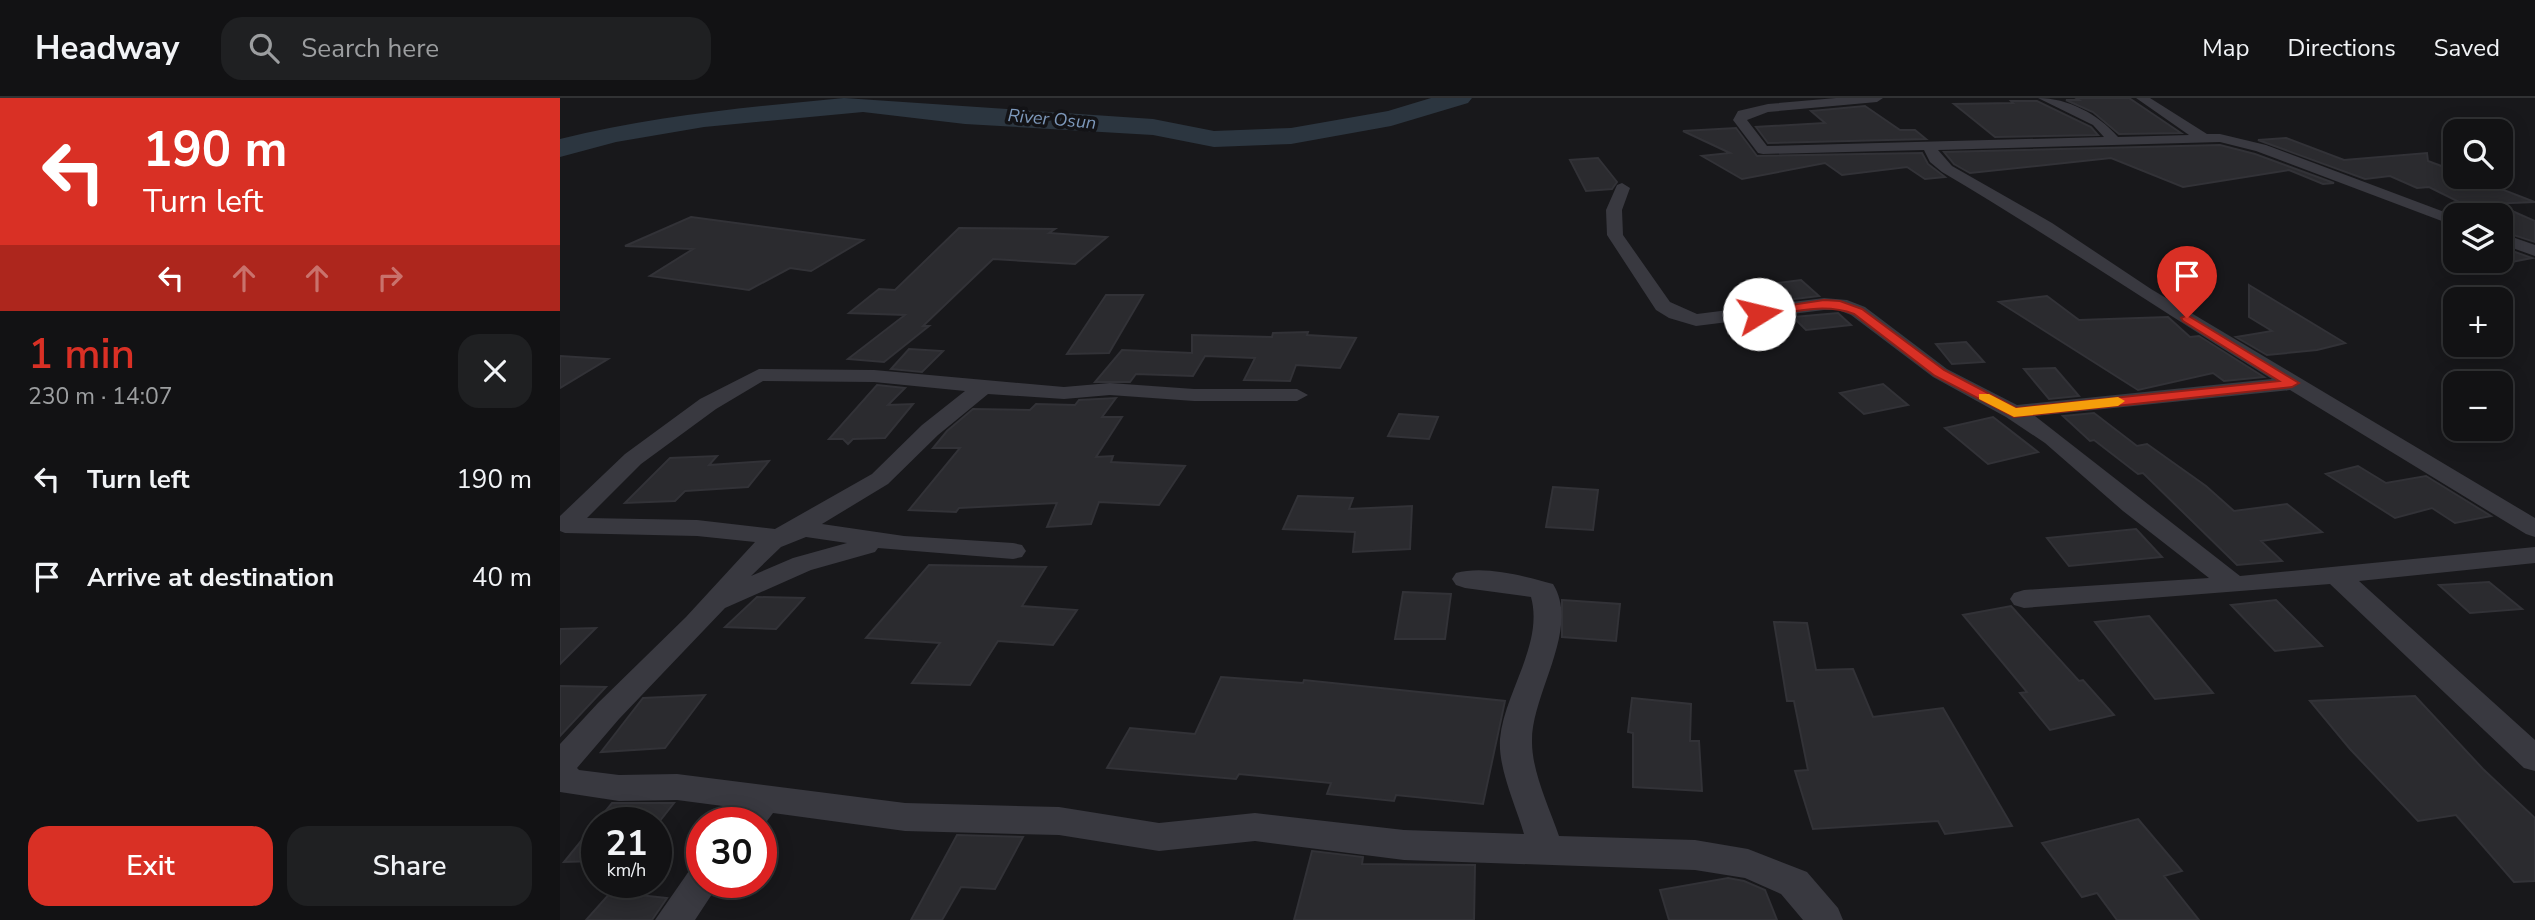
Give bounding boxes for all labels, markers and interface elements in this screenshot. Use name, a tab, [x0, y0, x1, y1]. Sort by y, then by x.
search box	[221, 17, 711, 80]
text: Headway	[35, 26, 179, 71]
icon: search	[245, 29, 283, 67]
text: Search here	[301, 31, 439, 66]
text: Map	[2202, 32, 2249, 64]
text: Directions	[2287, 32, 2396, 64]
text: Saved	[2434, 32, 2500, 64]
water label: River Osun	[1007, 103, 1097, 135]
text: 190 m	[143, 116, 287, 183]
map controls	[2443, 119, 2513, 441]
button: search	[2443, 119, 2513, 189]
icon: left	[28, 126, 119, 217]
text: Turn left	[143, 180, 263, 223]
button: layers	[2443, 203, 2513, 273]
pin	[2157, 246, 2217, 318]
icon: arrive	[2168, 257, 2206, 295]
icon: left	[152, 259, 190, 297]
icon: ahead	[225, 259, 263, 297]
icon: ahead	[298, 259, 336, 297]
icon: right	[371, 259, 409, 297]
position arrow	[1722, 277, 1796, 351]
button: +	[2443, 287, 2513, 357]
text: 1 min	[28, 326, 135, 383]
button: close	[458, 334, 532, 408]
button: −	[2443, 371, 2513, 441]
text: 230 m · 14:07	[28, 381, 173, 412]
icon: left	[28, 460, 66, 498]
text: Turn left	[87, 462, 190, 497]
text: 190 m	[456, 462, 532, 497]
icon: arrive	[28, 558, 66, 596]
text: Arrive at destination	[87, 560, 334, 595]
text: 40 m	[472, 560, 532, 595]
speed limit sign: 30	[686, 807, 777, 898]
text: 21	[605, 820, 648, 867]
button: Exit	[28, 826, 273, 906]
button: Share	[287, 826, 532, 906]
text: km/h	[607, 858, 646, 882]

